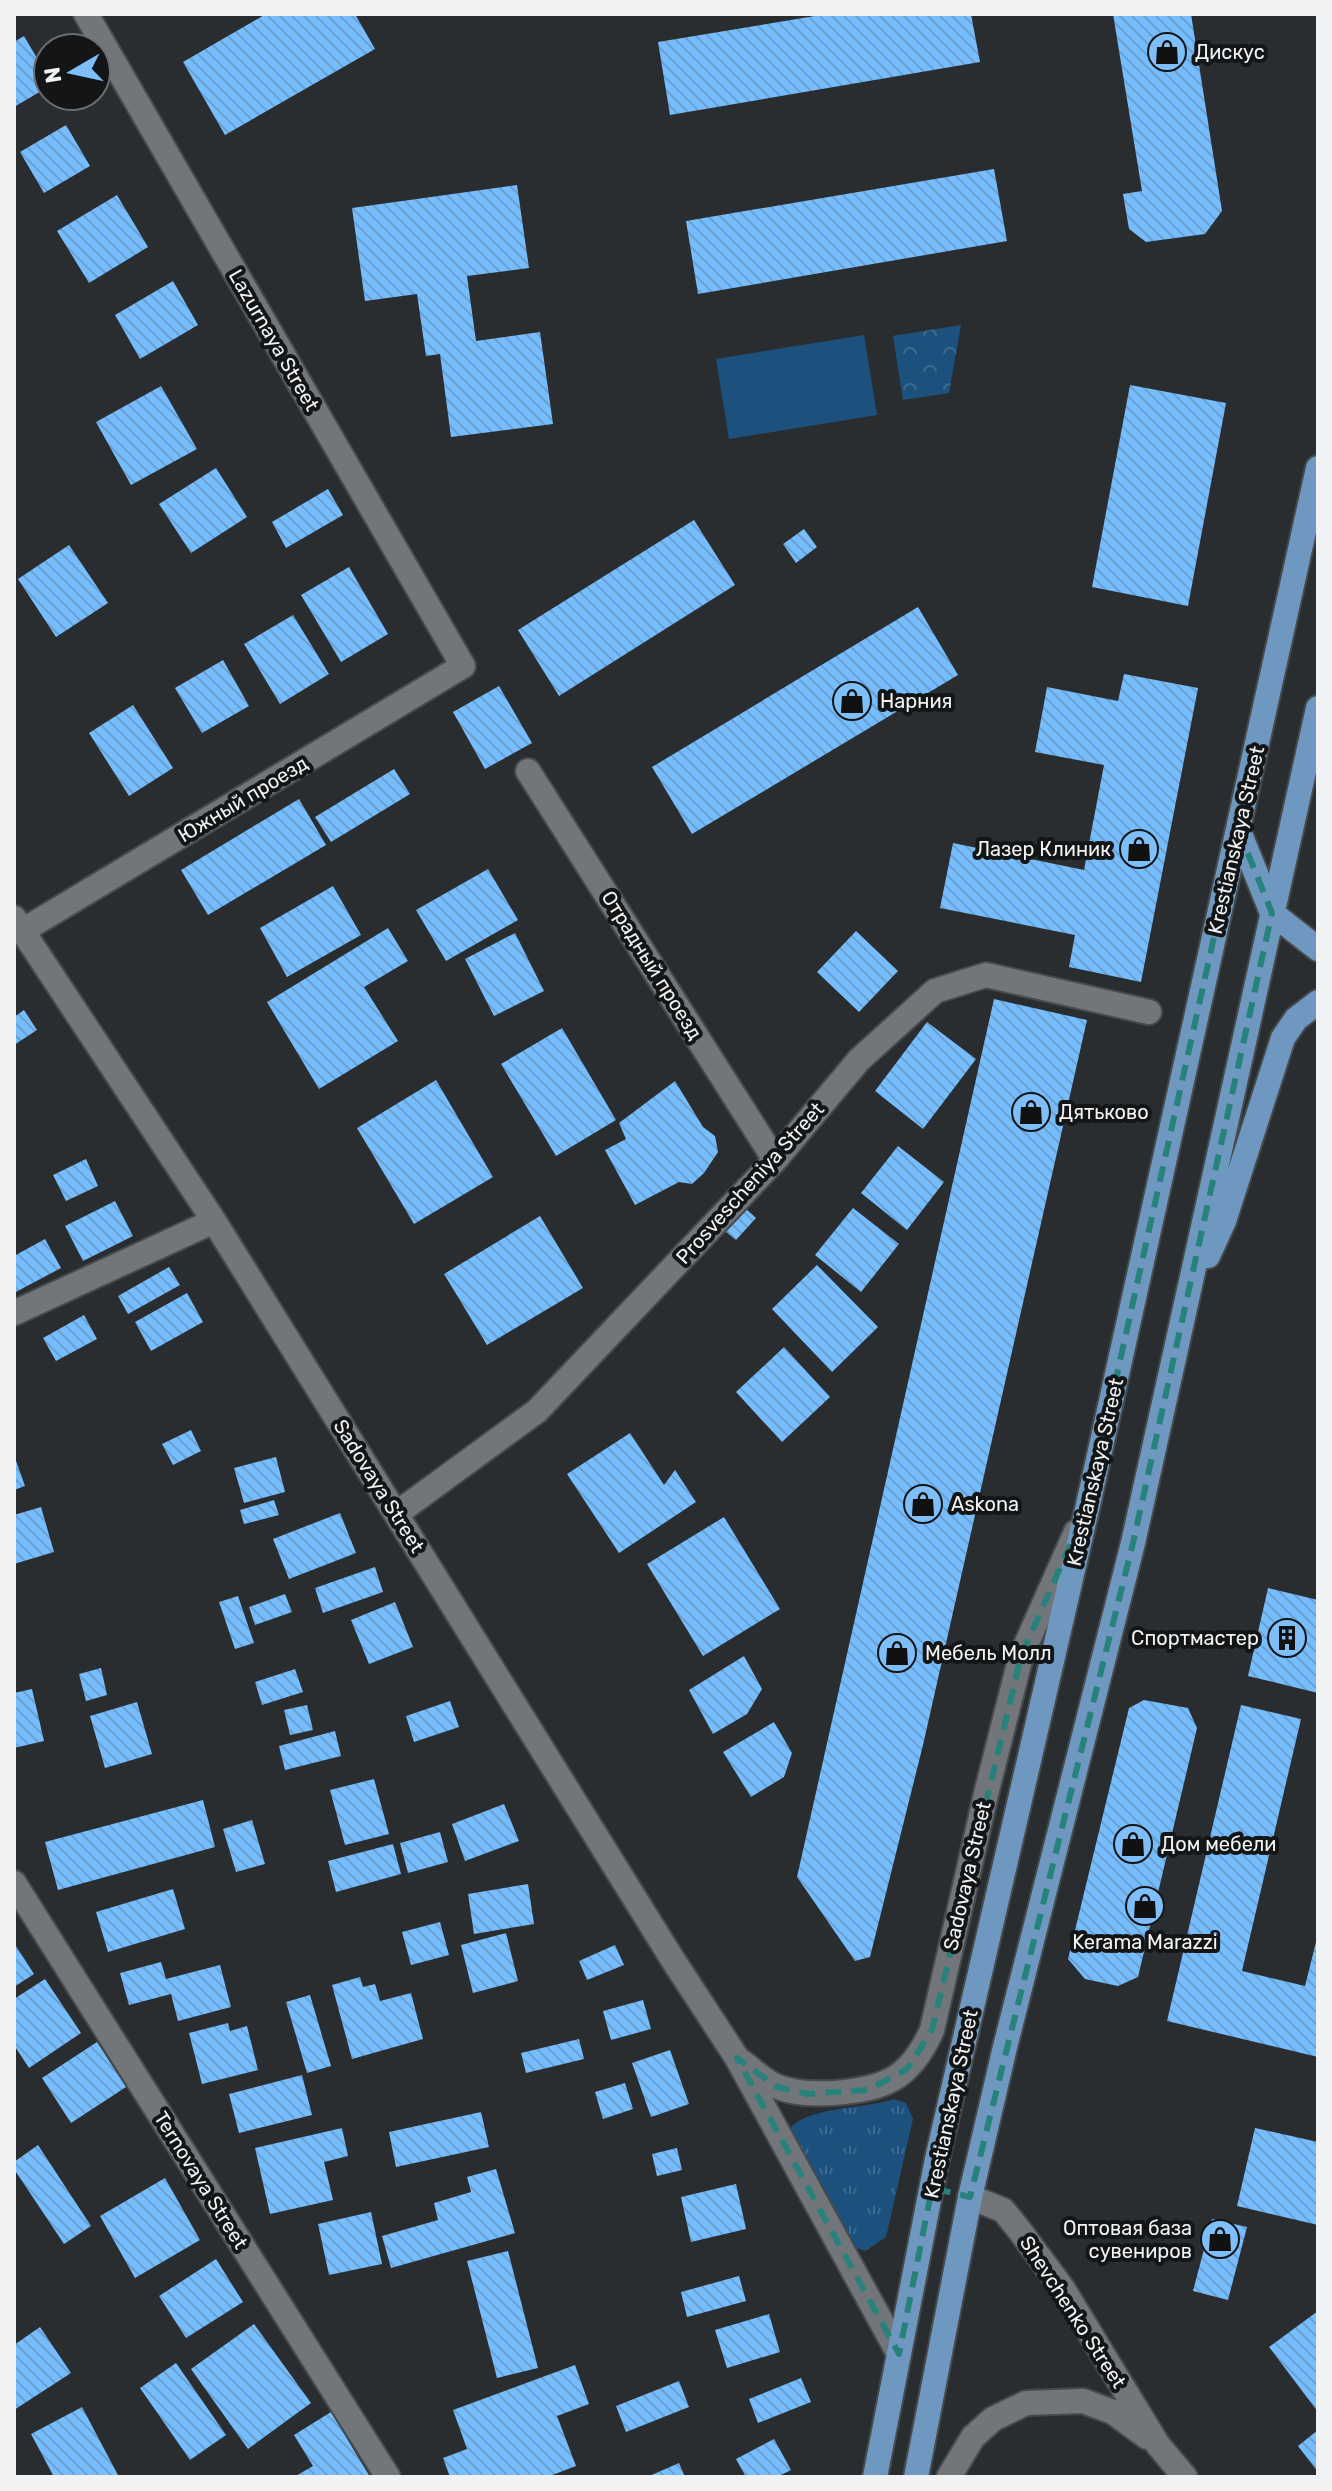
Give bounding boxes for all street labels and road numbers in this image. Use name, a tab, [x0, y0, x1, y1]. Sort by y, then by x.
street label: Lazurnaya Street	[224, 265, 324, 415]
street label: Krestianskaya Street	[1203, 744, 1269, 936]
street label: Южный проезд	[174, 751, 312, 847]
street label: Отрадный проезд	[597, 886, 707, 1044]
street label: Prosvescheniya Street	[671, 1097, 829, 1269]
street label: Krestianskaya Street	[1062, 1376, 1128, 1568]
street label: Sadovaya Street	[328, 1415, 430, 1557]
street label: Sadovaya Street	[938, 1799, 996, 1953]
street label: Krestianskaya Street	[919, 2007, 983, 2200]
street label: Ternovaya Street	[149, 2107, 253, 2253]
street label: Shevchenko Street	[1015, 2231, 1131, 2393]

